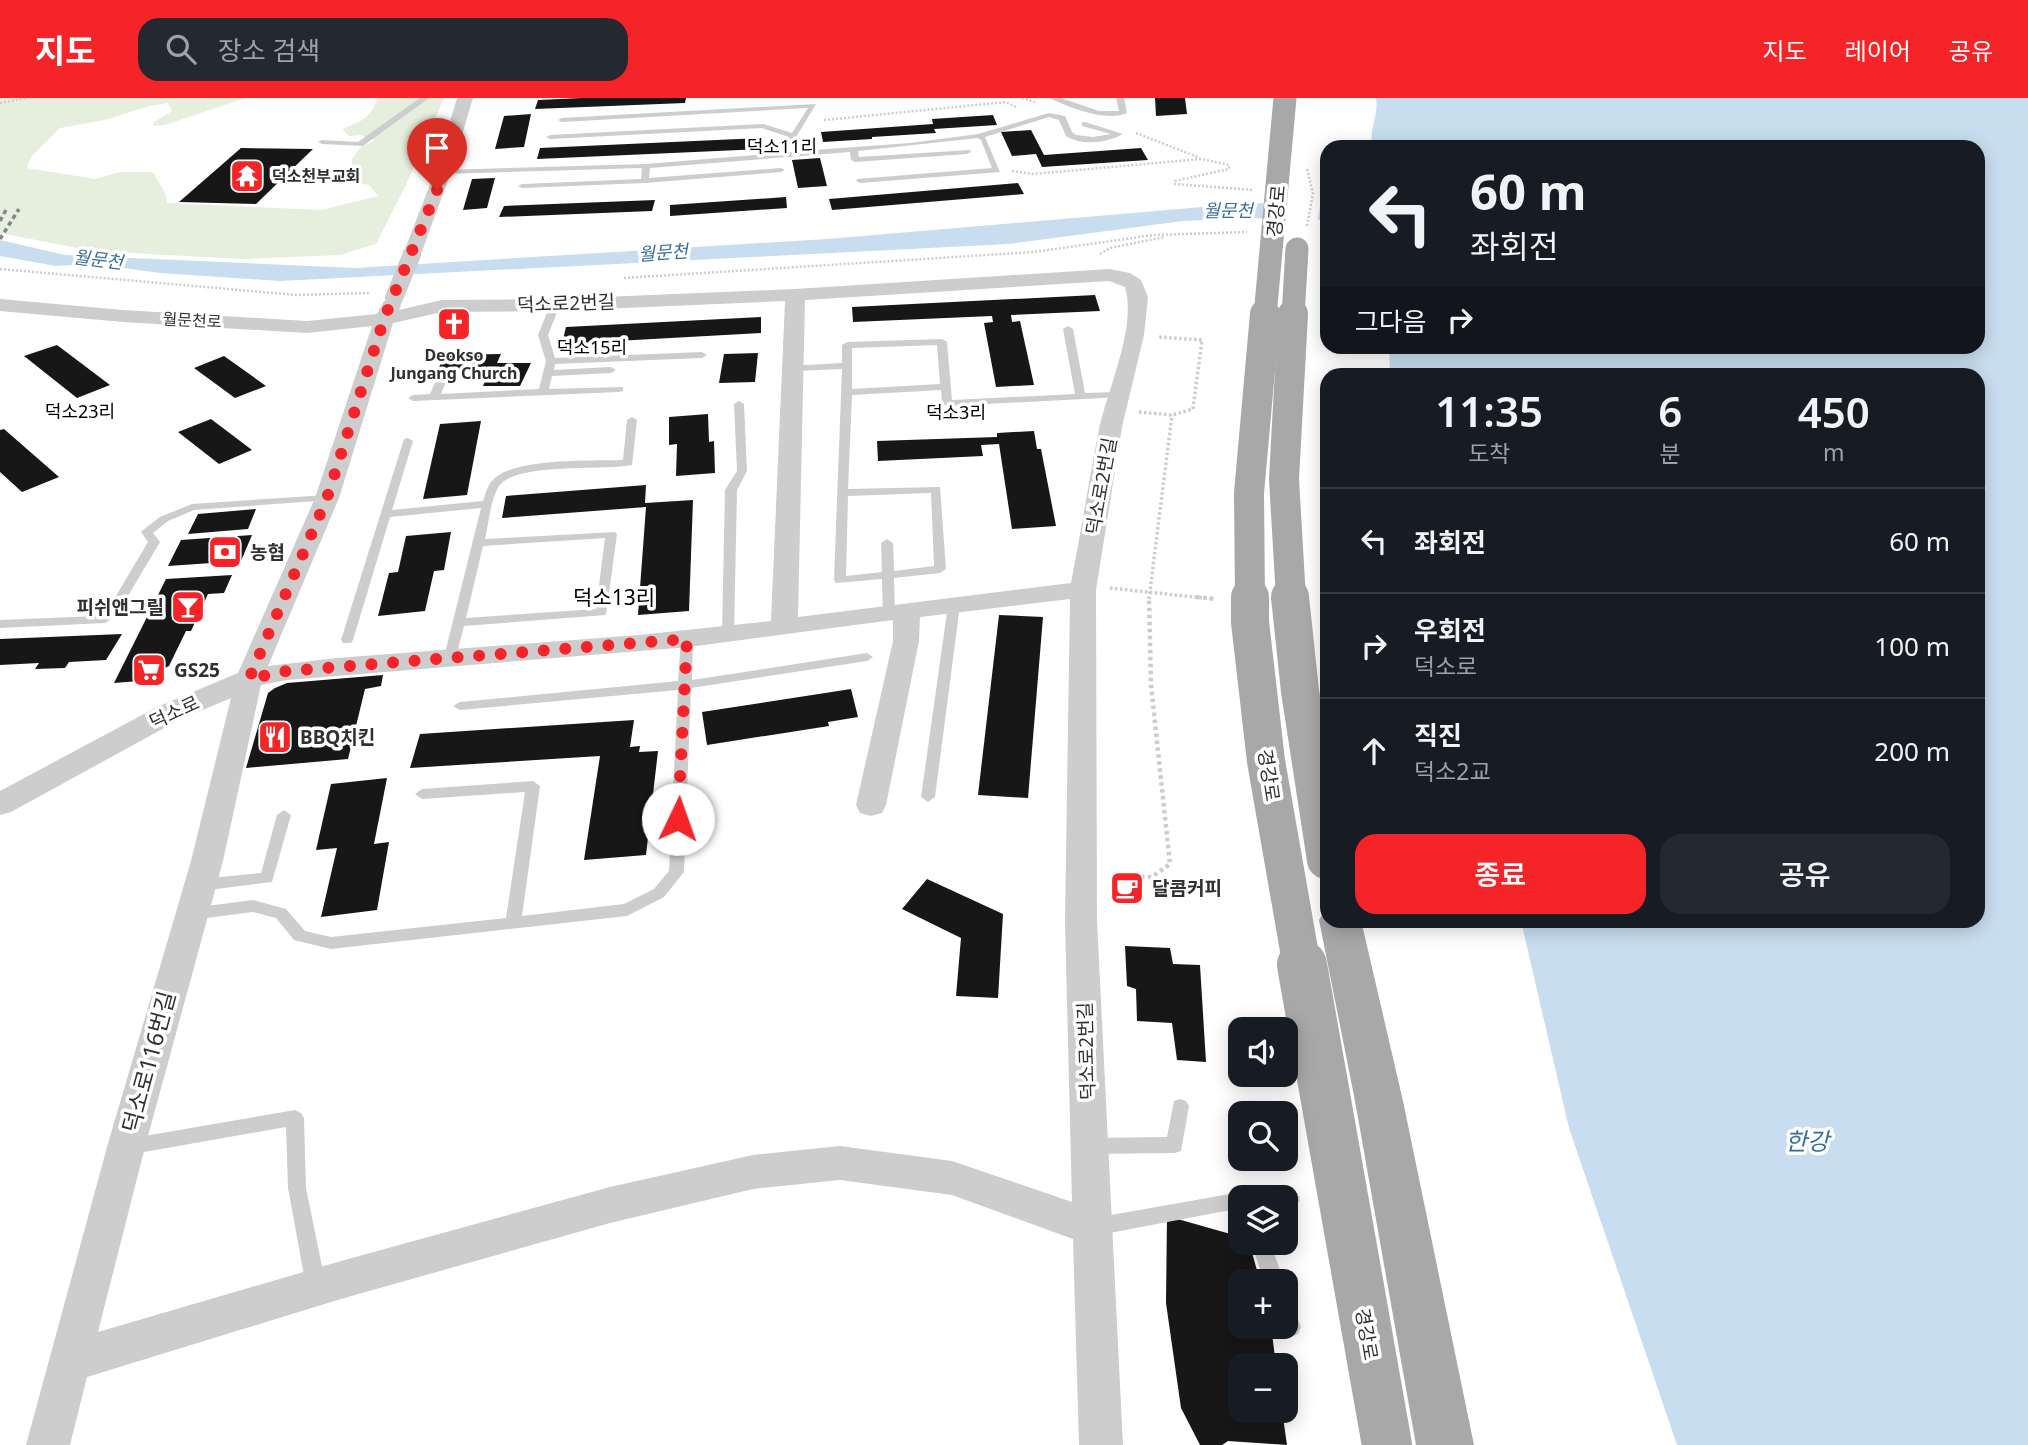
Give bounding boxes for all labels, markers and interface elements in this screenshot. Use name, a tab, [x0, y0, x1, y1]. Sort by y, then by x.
search box	[138, 18, 628, 81]
text: 지도	[35, 28, 96, 73]
icon: search	[162, 30, 200, 68]
text: 장소 검색	[218, 32, 320, 68]
text: 지도	[1762, 34, 1807, 67]
text: 레이어	[1845, 34, 1911, 67]
text: 공유	[1949, 34, 1993, 67]
pin	[407, 118, 467, 190]
icon: arrive	[418, 129, 456, 167]
district label: 덕소11리	[747, 134, 817, 158]
temple icon: 덕소천부교회	[228, 157, 266, 195]
text: 60 m	[1470, 158, 1587, 224]
place label: 덕소천부교회	[272, 165, 360, 187]
icon: left	[1355, 168, 1446, 259]
street label: 경강로	[1261, 184, 1291, 238]
water label: 월문천	[1203, 198, 1255, 222]
text: 좌회전	[1470, 224, 1558, 267]
water label: 월문천	[637, 238, 691, 266]
water label: 월문천	[72, 244, 127, 274]
street label: 덕소로2번길	[516, 288, 616, 318]
icon: right	[1441, 301, 1479, 339]
text: 그다음	[1355, 303, 1427, 339]
church icon: Deokso Jungang Church	[435, 305, 473, 343]
street label: 월문천로	[162, 307, 222, 333]
district label: 덕소15리	[557, 335, 627, 359]
place label: Deokso Jungang Church	[388, 344, 518, 384]
text: 11:35	[1435, 382, 1543, 439]
text: 6	[1658, 382, 1682, 439]
text: 450	[1798, 383, 1870, 440]
district label: 덕소23리	[45, 399, 115, 423]
district label: 덕소3리	[926, 400, 986, 424]
street label: 덕소로2번길	[1080, 435, 1122, 537]
text: m	[1823, 436, 1844, 468]
text: 도착	[1468, 437, 1510, 469]
text: 분	[1660, 437, 1681, 469]
icon: left	[1355, 522, 1393, 560]
text: 60 m	[1889, 523, 1950, 559]
text: 좌회전	[1414, 524, 1486, 560]
bank icon: 농협	[206, 533, 244, 571]
place label: 농협	[250, 539, 285, 565]
district label: 덕소13리	[573, 583, 655, 611]
bar icon: 피쉬앤그릴	[169, 588, 207, 626]
place label: 피쉬앤그릴	[77, 594, 164, 620]
text: 우회전	[1414, 612, 1486, 648]
icon: right	[1355, 627, 1393, 665]
text: 100 m	[1874, 628, 1950, 664]
text: 덕소로	[1414, 650, 1477, 682]
supermarket icon: GS25	[130, 651, 168, 689]
place label: GS25	[174, 657, 220, 683]
street label: 덕소로	[145, 689, 203, 735]
text: 직진	[1414, 717, 1462, 753]
restaurant icon: BBQ치킨	[256, 718, 294, 756]
place label: BBQ치킨	[300, 724, 375, 750]
icon: ahead	[1355, 732, 1393, 770]
text: 200 m	[1874, 733, 1950, 769]
street label: 경강로	[1252, 747, 1286, 803]
text: 덕소2교	[1414, 755, 1491, 787]
position arrow	[641, 782, 715, 856]
button: 종료	[1355, 834, 1646, 914]
button: 공유	[1660, 834, 1950, 914]
cafe icon: 달콤커피	[1108, 869, 1146, 907]
place label: 달콤커피	[1152, 875, 1222, 901]
street label: 덕소로116번길	[114, 987, 182, 1136]
street label: 덕소로2번길	[1071, 1001, 1101, 1101]
map controls	[1228, 1017, 1298, 1423]
button: sound	[1228, 1017, 1298, 1087]
button: search	[1228, 1101, 1298, 1171]
water label: 한강	[1785, 1124, 1832, 1157]
button: layers	[1228, 1185, 1298, 1255]
button: +	[1228, 1269, 1298, 1339]
street label: 경강로	[1350, 1306, 1384, 1362]
button: −	[1228, 1353, 1298, 1423]

